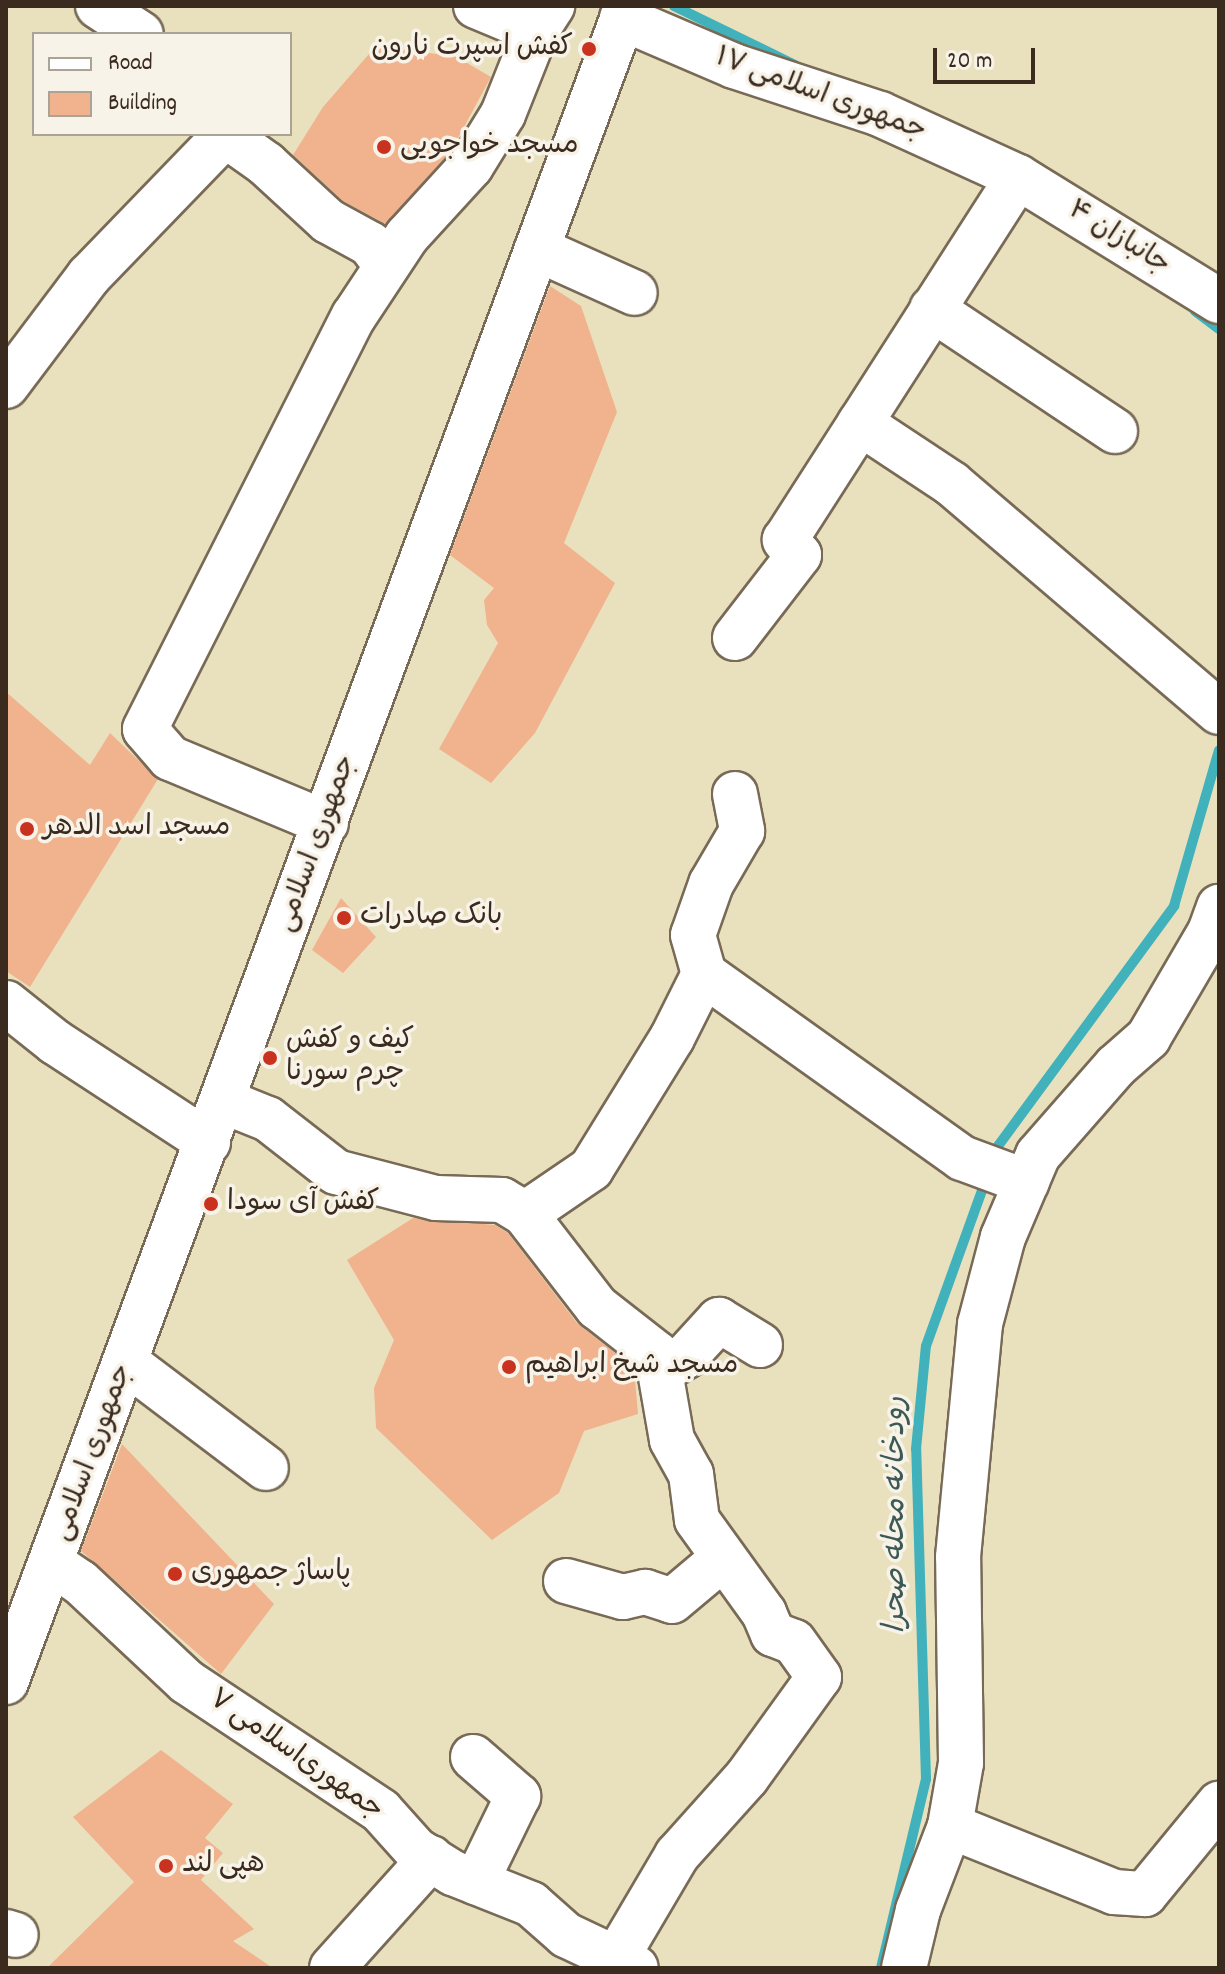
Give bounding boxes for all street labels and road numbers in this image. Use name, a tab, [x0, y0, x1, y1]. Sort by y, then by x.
street label: جمهوری اسلامی ۱۷	[710, 42, 930, 150]
street label: جانبازان ۴	[1061, 194, 1175, 284]
street label: جمهوری اسلامی	[270, 751, 366, 937]
street label: جمهوری اسلامی	[46, 1360, 142, 1546]
street label: جمهوری‌اسلامی ۷	[201, 1683, 389, 1829]

